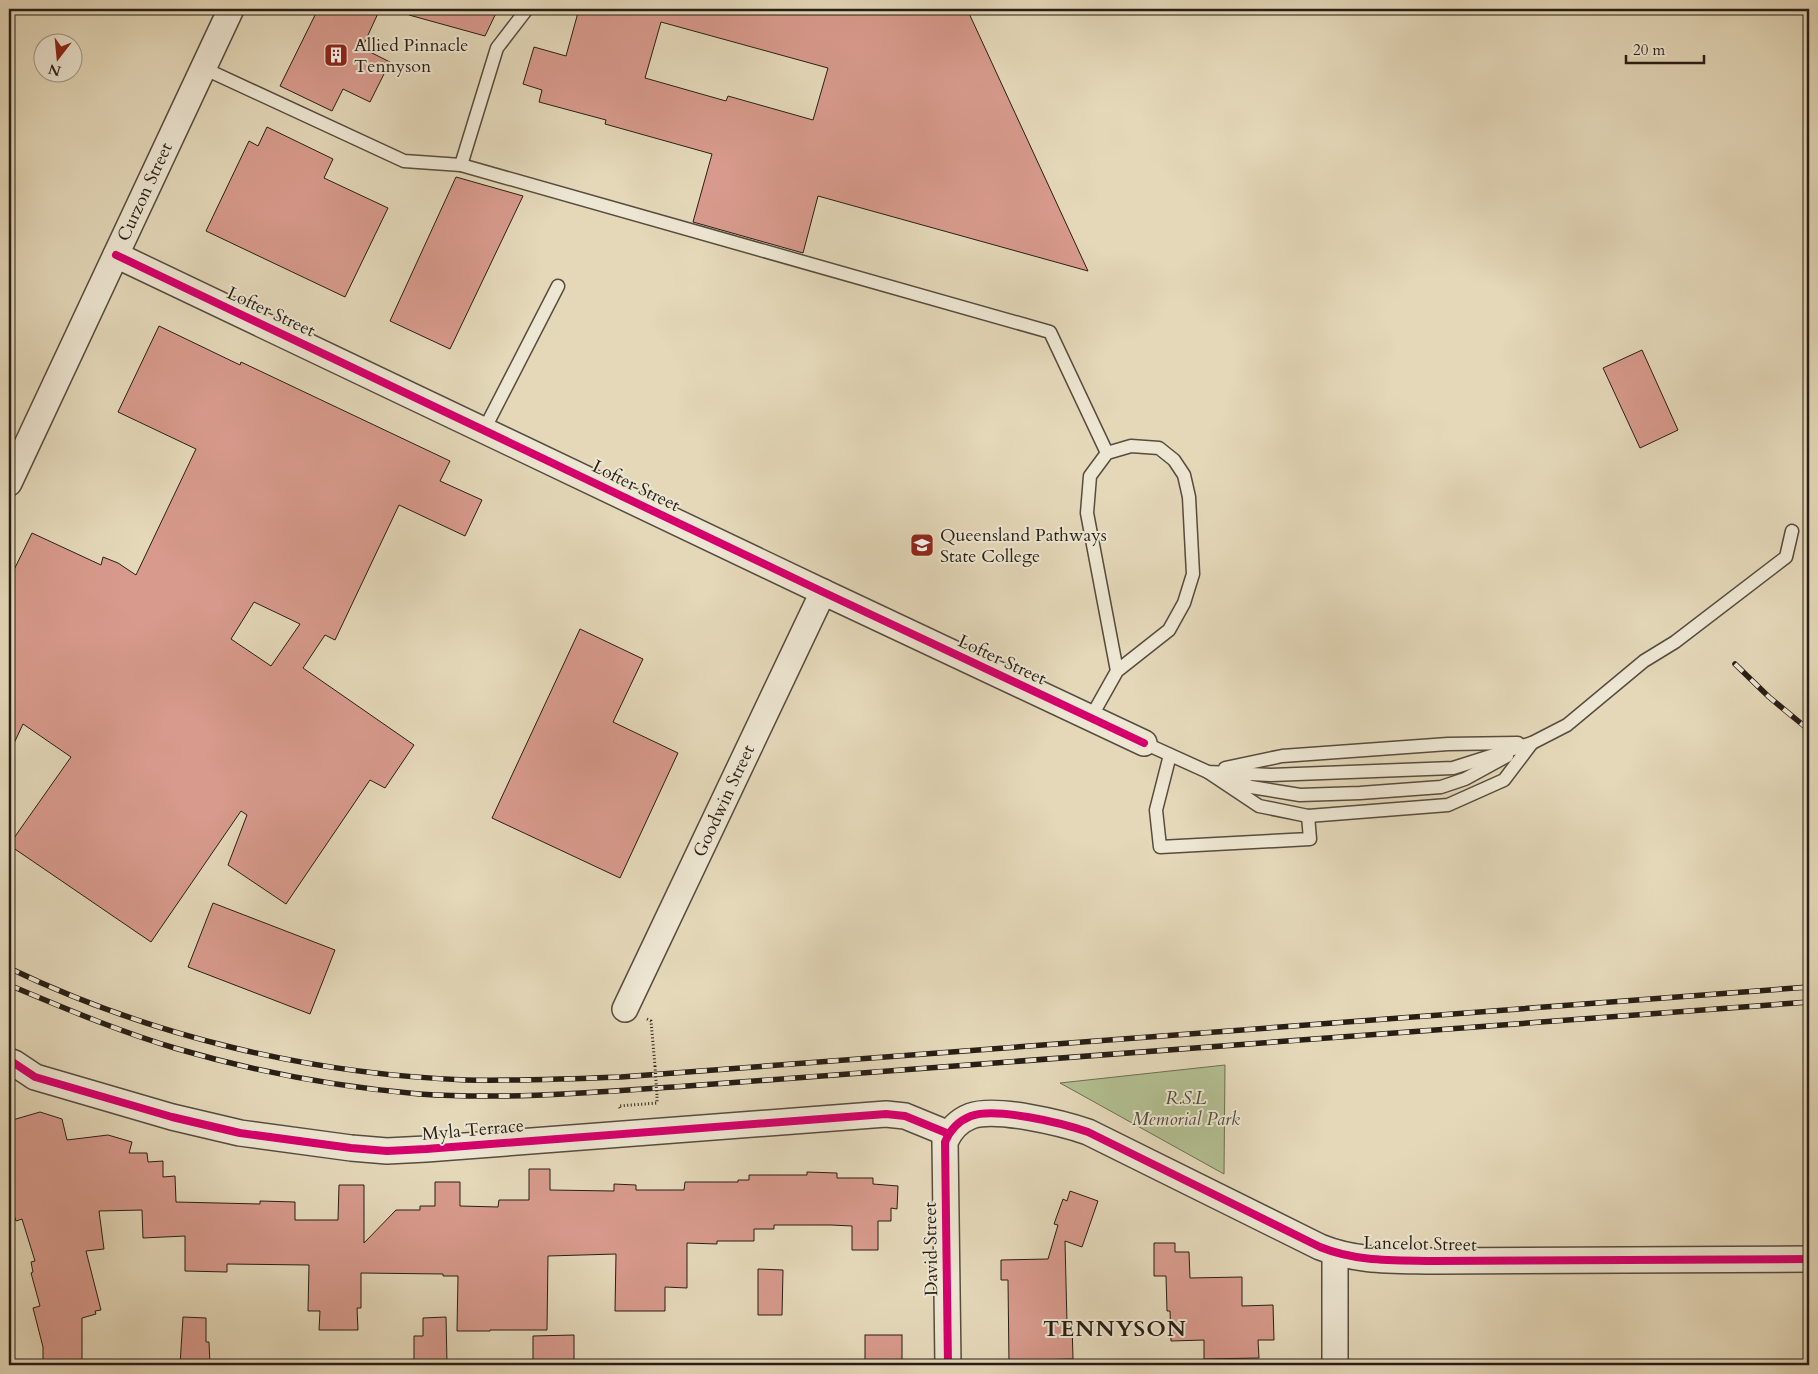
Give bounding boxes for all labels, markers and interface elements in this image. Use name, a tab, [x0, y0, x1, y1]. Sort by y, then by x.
north arrow	[32, 32, 82, 82]
scale bar	[1626, 32, 1703, 64]
place label: Allied Pinnacle Tennyson	[354, 33, 469, 79]
text: 20 m	[1633, 40, 1665, 60]
building icon: Allied Pinnacle Tennyson	[323, 42, 349, 68]
text: N	[46, 59, 63, 81]
street label: Curzon Street	[111, 138, 179, 245]
street label: Lofter Street	[223, 281, 319, 343]
street label: Lofter Street	[588, 454, 684, 518]
place label: Queensland Pathways State College	[940, 523, 1107, 569]
school or university icon: Queensland Pathways State College	[909, 532, 935, 558]
street label: Lofter Street	[954, 629, 1050, 691]
street label: Goodwin Street	[687, 741, 761, 861]
park label: R.S.L Memorial Park	[1132, 1086, 1240, 1132]
street label: Myla Terrace	[421, 1113, 525, 1147]
street label: David Street	[918, 1201, 944, 1296]
street label: Lancelot Street	[1363, 1231, 1477, 1257]
district label: TENNYSON	[1043, 1314, 1187, 1344]

